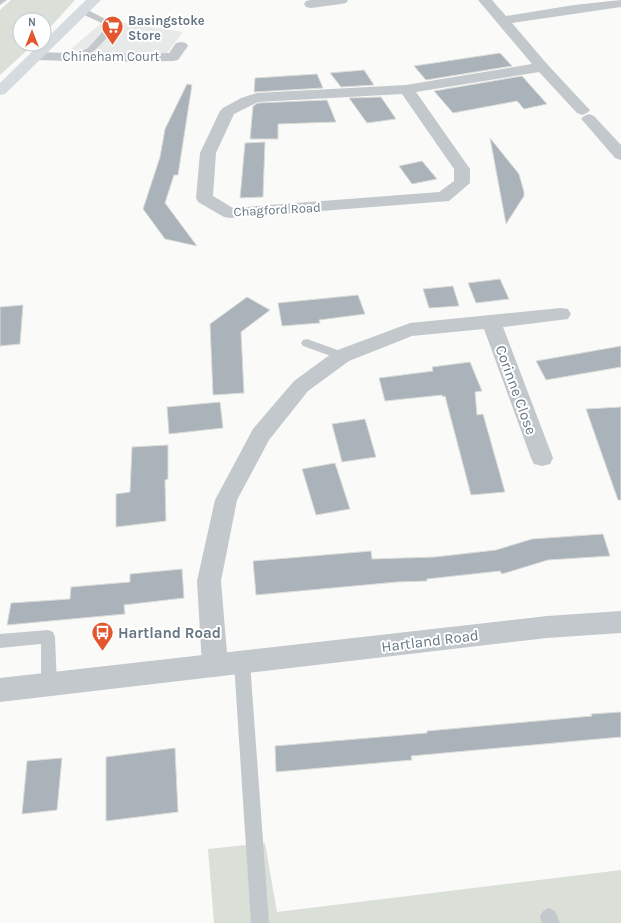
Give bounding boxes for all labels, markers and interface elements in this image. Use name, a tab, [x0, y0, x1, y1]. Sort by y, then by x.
north arrow	[12, 12, 52, 52]
place label: Basingstoke Store	[128, 13, 205, 43]
supermarket icon: Basingstoke Store	[100, 14, 126, 47]
text: N	[28, 16, 36, 29]
street label: Chineham Court	[63, 49, 160, 64]
street label: Chagford Road	[233, 200, 321, 219]
street label: Corinne Close	[491, 343, 541, 437]
bus stop icon: Hartland Road	[89, 620, 115, 653]
place label: Hartland Road	[118, 624, 221, 642]
street label: Hartland Road	[380, 626, 480, 656]

